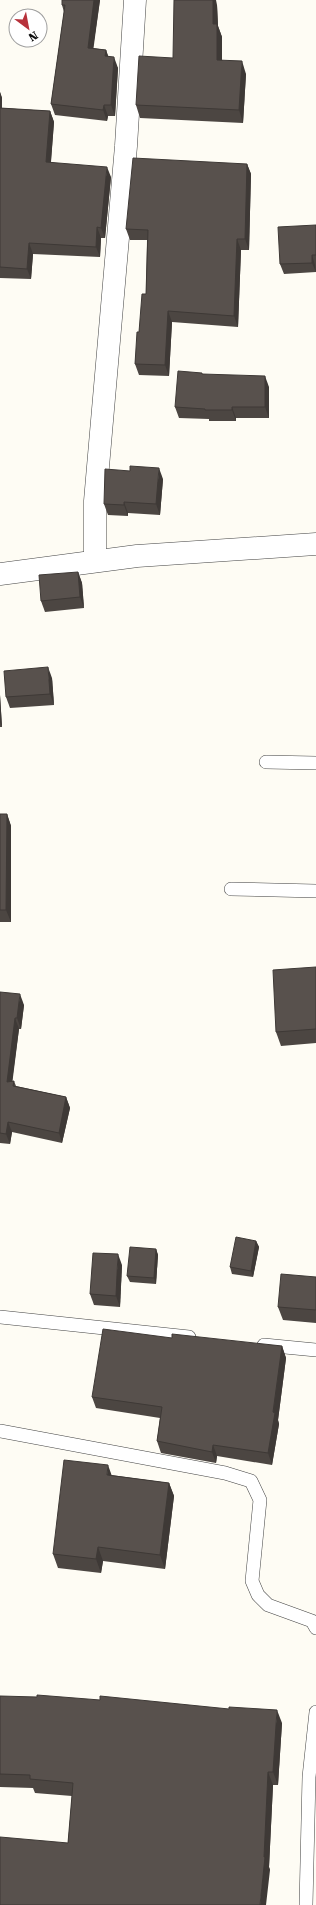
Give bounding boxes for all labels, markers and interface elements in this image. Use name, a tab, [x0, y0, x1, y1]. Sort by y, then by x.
north arrow	[8, 8, 48, 48]
text: N	[26, 28, 40, 44]

